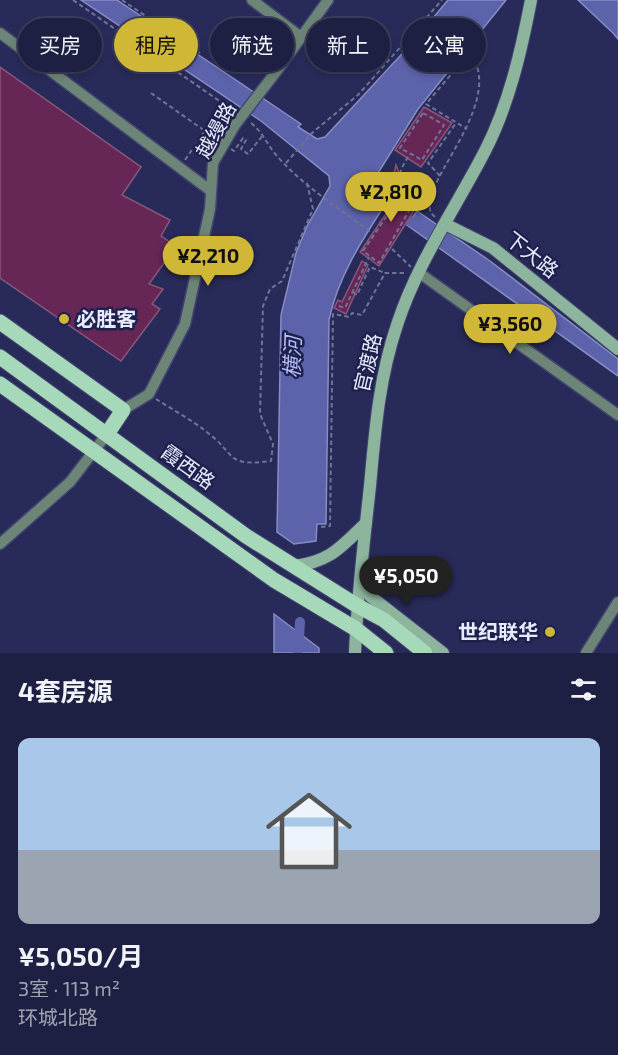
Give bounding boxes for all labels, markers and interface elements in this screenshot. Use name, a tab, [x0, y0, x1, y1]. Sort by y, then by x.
chip: 买房	[18, 18, 102, 72]
chip: 租房	[114, 18, 198, 72]
chip: 筛选	[210, 18, 294, 72]
chip: 新上	[306, 18, 390, 72]
chip: 公寓	[402, 18, 486, 72]
street label: 越缦路	[190, 97, 240, 162]
pin: ¥2,810	[342, 172, 440, 223]
text: ¥2,810	[359, 179, 423, 203]
street label: 下大路	[502, 226, 564, 282]
pin: ¥2,210	[159, 236, 257, 287]
text: ¥2,210	[177, 243, 239, 267]
pin: ¥3,560	[461, 304, 559, 355]
place label: 必胜客	[76, 306, 136, 330]
text: ¥3,560	[478, 311, 542, 335]
marker: 必胜客	[57, 312, 71, 326]
street label: 官渡路	[349, 331, 385, 395]
water label: 横河	[278, 332, 305, 378]
street label: 霞西路	[157, 439, 220, 494]
pin: ¥5,050	[357, 556, 455, 607]
text: ¥5,050	[373, 563, 439, 587]
place label: 世纪联华	[458, 619, 538, 643]
marker: 世纪联华	[543, 625, 557, 639]
icon: filters	[567, 673, 600, 706]
text: 4套房源	[18, 675, 113, 706]
icon: home	[255, 777, 363, 885]
text: ¥5,050/月	[18, 940, 143, 971]
text: 3室 · 113 m²	[18, 976, 120, 1000]
text: 环城北路	[18, 1005, 98, 1029]

